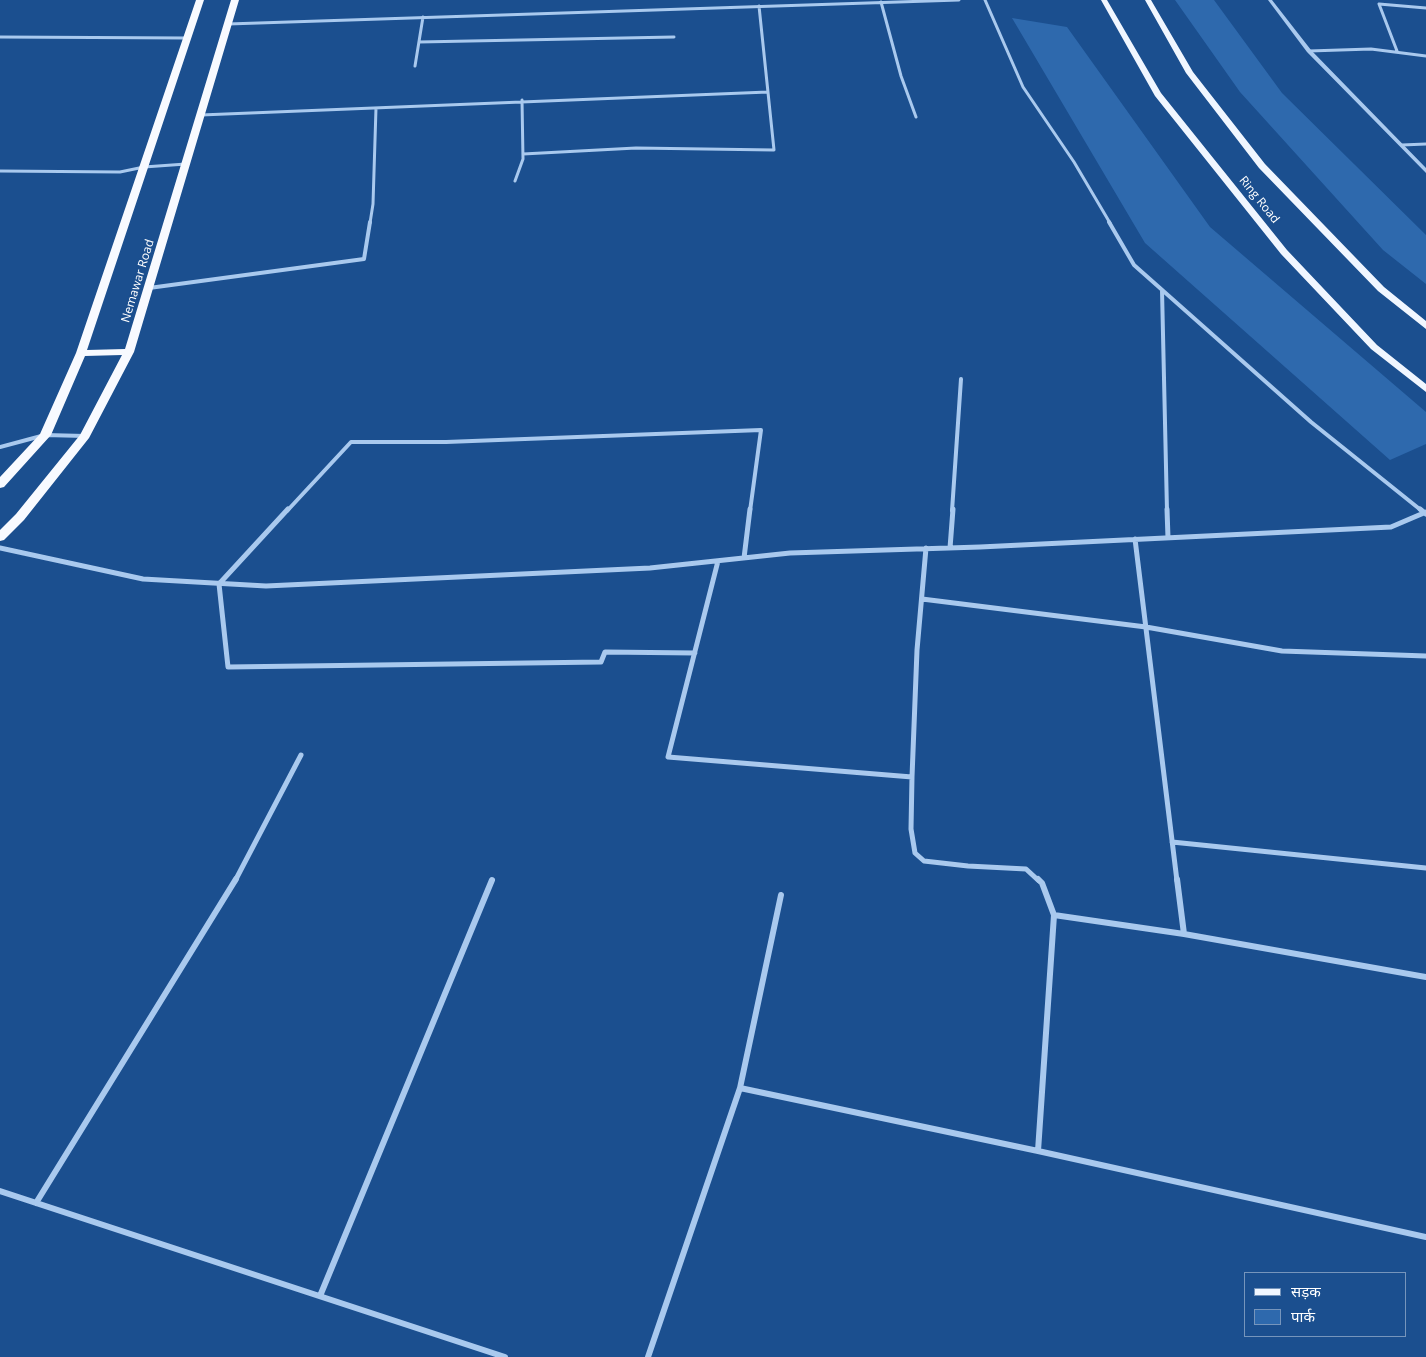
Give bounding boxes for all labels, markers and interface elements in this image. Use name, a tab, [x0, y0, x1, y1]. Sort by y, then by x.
street label: Ring Road	[1236, 174, 1282, 226]
street label: Nemawar Road	[119, 238, 157, 324]
legend	[1244, 1272, 1406, 1337]
text: सड़क	[1291, 1281, 1321, 1301]
text: पार्क	[1291, 1306, 1315, 1326]

